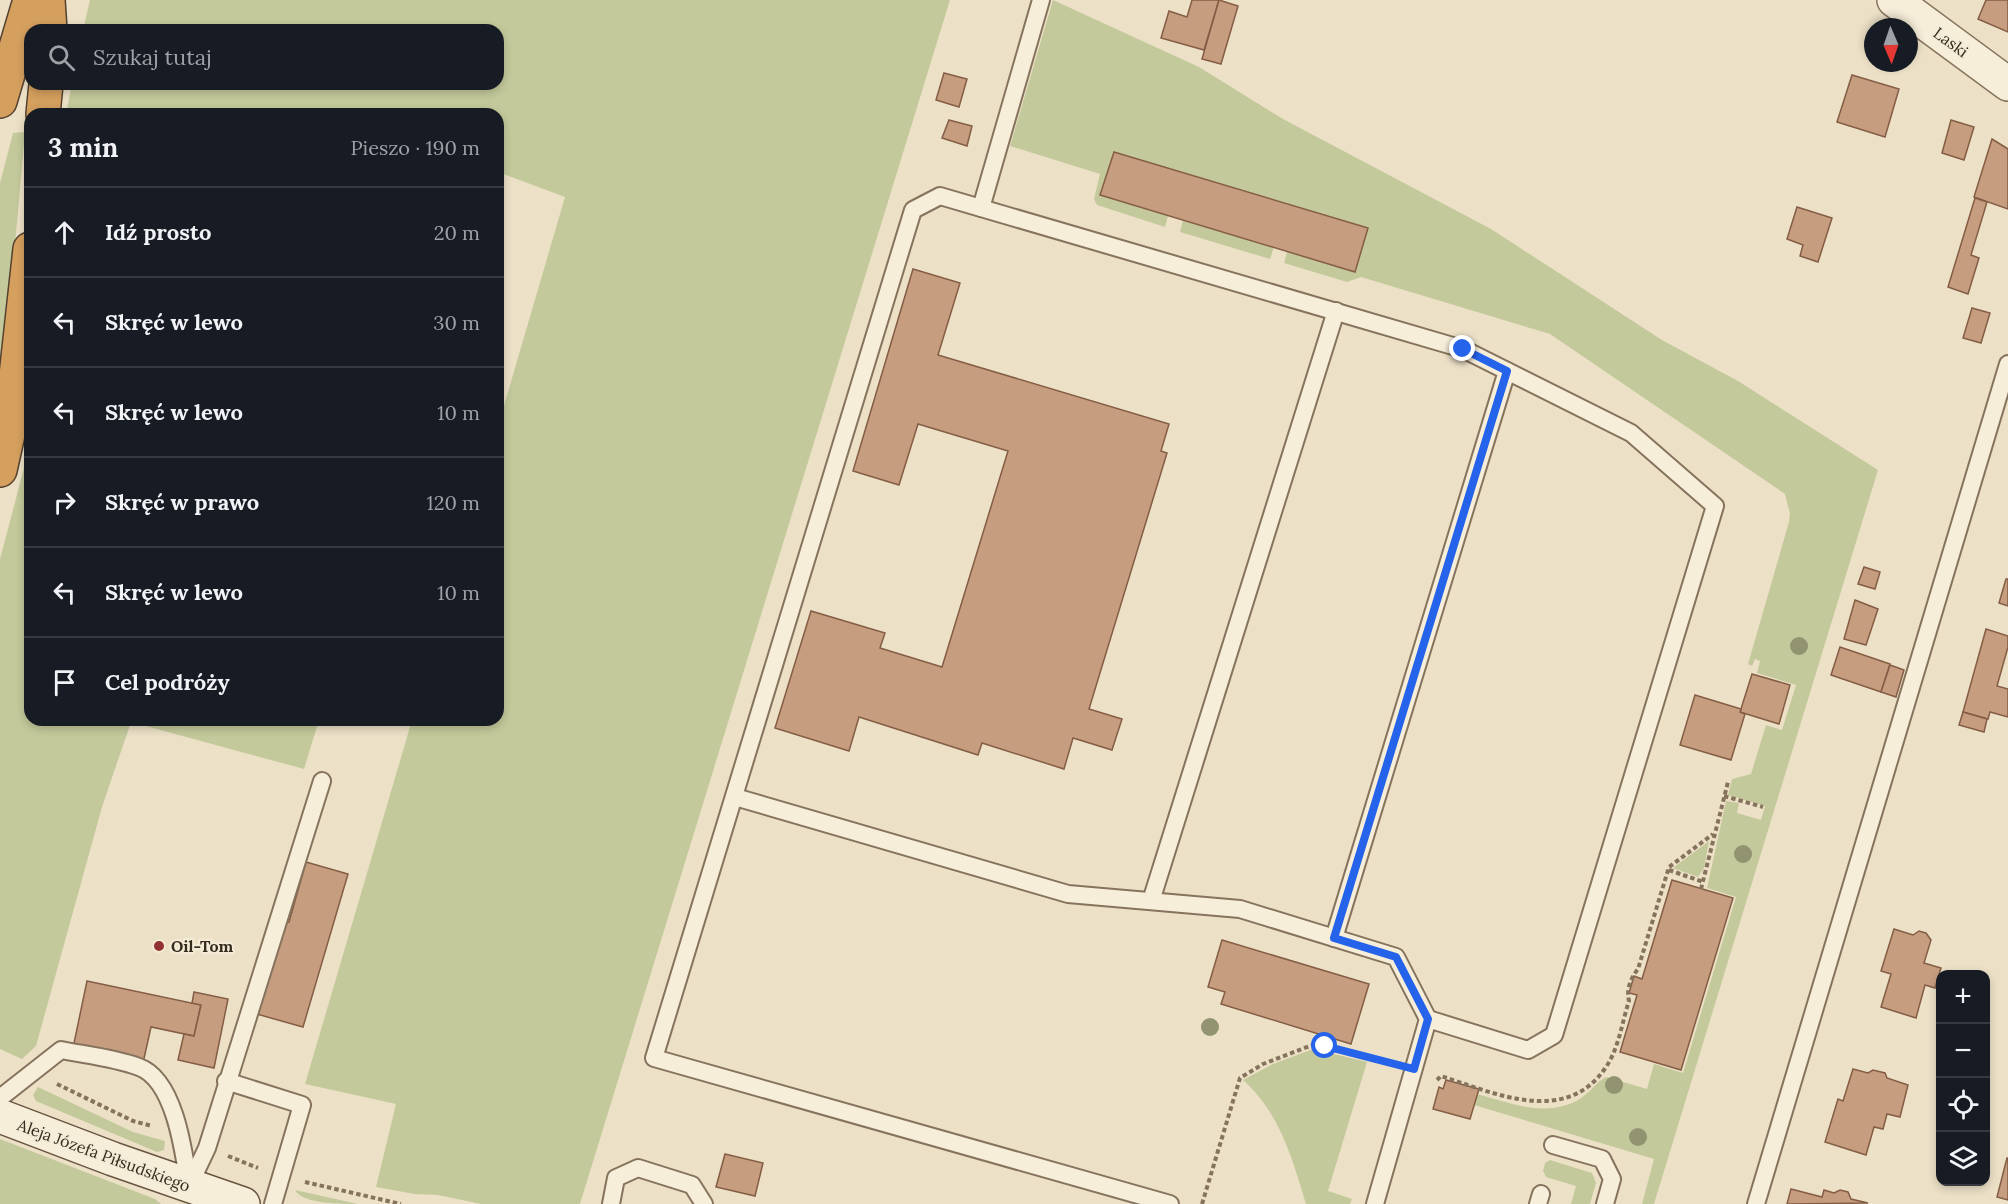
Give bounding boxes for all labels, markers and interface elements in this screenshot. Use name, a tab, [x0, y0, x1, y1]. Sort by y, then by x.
north arrow	[1864, 18, 1918, 72]
street label: Laski	[1930, 23, 1972, 61]
search box	[24, 24, 504, 90]
icon: search	[45, 41, 78, 74]
text: Szukaj tutaj	[93, 43, 212, 71]
text: 3 min	[48, 131, 118, 164]
text: Pieszo · 190 m	[350, 135, 480, 160]
icon: ahead	[48, 216, 81, 249]
text: Idź prosto	[105, 218, 211, 246]
text: 20 m	[434, 220, 480, 245]
icon: left	[48, 306, 81, 339]
text: Skręć w lewo	[105, 308, 243, 336]
text: 30 m	[433, 310, 480, 335]
route end	[1449, 335, 1475, 361]
icon: left	[48, 396, 81, 429]
text: Skręć w lewo	[105, 398, 243, 426]
text: 10 m	[437, 400, 480, 425]
icon: right	[48, 486, 81, 519]
text: Skręć w prawo	[105, 488, 259, 516]
text: 120 m	[426, 490, 480, 515]
icon: left	[48, 576, 81, 609]
text: Skręć w lewo	[105, 578, 243, 606]
text: 10 m	[437, 580, 480, 605]
icon: arrive	[48, 666, 81, 699]
text: Cel podróży	[105, 668, 230, 696]
place label: Oil-Tom	[171, 936, 234, 956]
marker: Oil-Tom	[152, 939, 166, 953]
map controls	[1936, 970, 1990, 1186]
button: +	[1936, 970, 1990, 1024]
button: −	[1936, 1024, 1990, 1078]
route start	[1311, 1032, 1337, 1058]
button: locate	[1936, 1078, 1990, 1132]
street label: Aleja Józefa Piłsudskiego	[14, 1114, 193, 1196]
button: layers	[1936, 1132, 1990, 1186]

